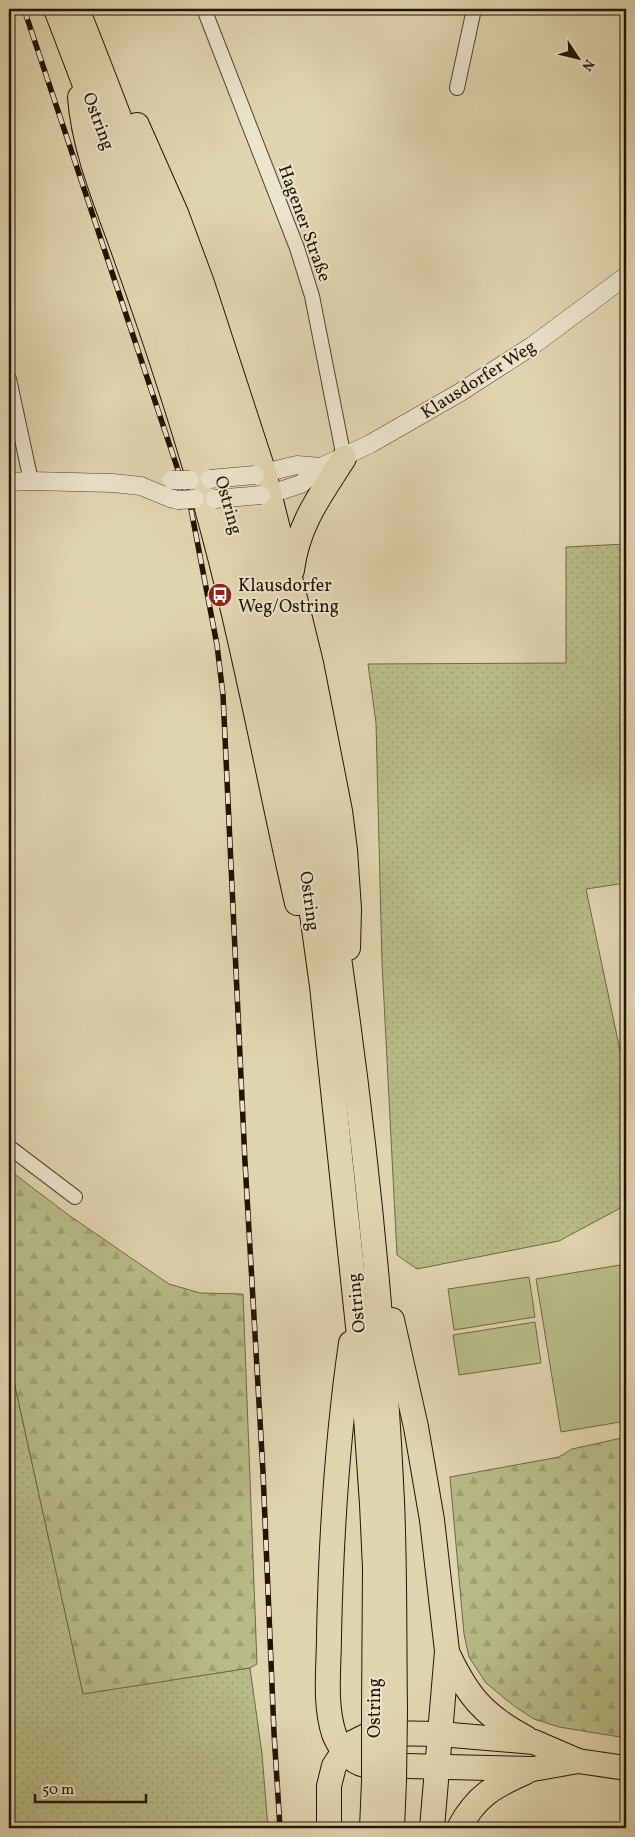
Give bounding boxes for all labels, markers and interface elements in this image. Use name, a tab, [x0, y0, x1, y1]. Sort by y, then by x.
north arrow	[552, 32, 602, 82]
text: N	[577, 55, 598, 74]
street label: Ostring	[75, 89, 120, 154]
street label: Hagener Straße	[271, 162, 336, 285]
street label: Klausdorfer Weg	[416, 335, 541, 426]
street label: Ostring	[207, 473, 248, 538]
place label: Klausdorfer Weg/Ostring	[238, 574, 339, 620]
bus stop icon: Klausdorfer Weg/Ostring	[207, 582, 233, 608]
street label: Ostring	[292, 870, 325, 933]
street label: Ostring	[342, 1272, 373, 1334]
street label: Ostring	[363, 1678, 388, 1738]
scale bar	[35, 1772, 146, 1804]
text: 50 m	[42, 1780, 74, 1801]

